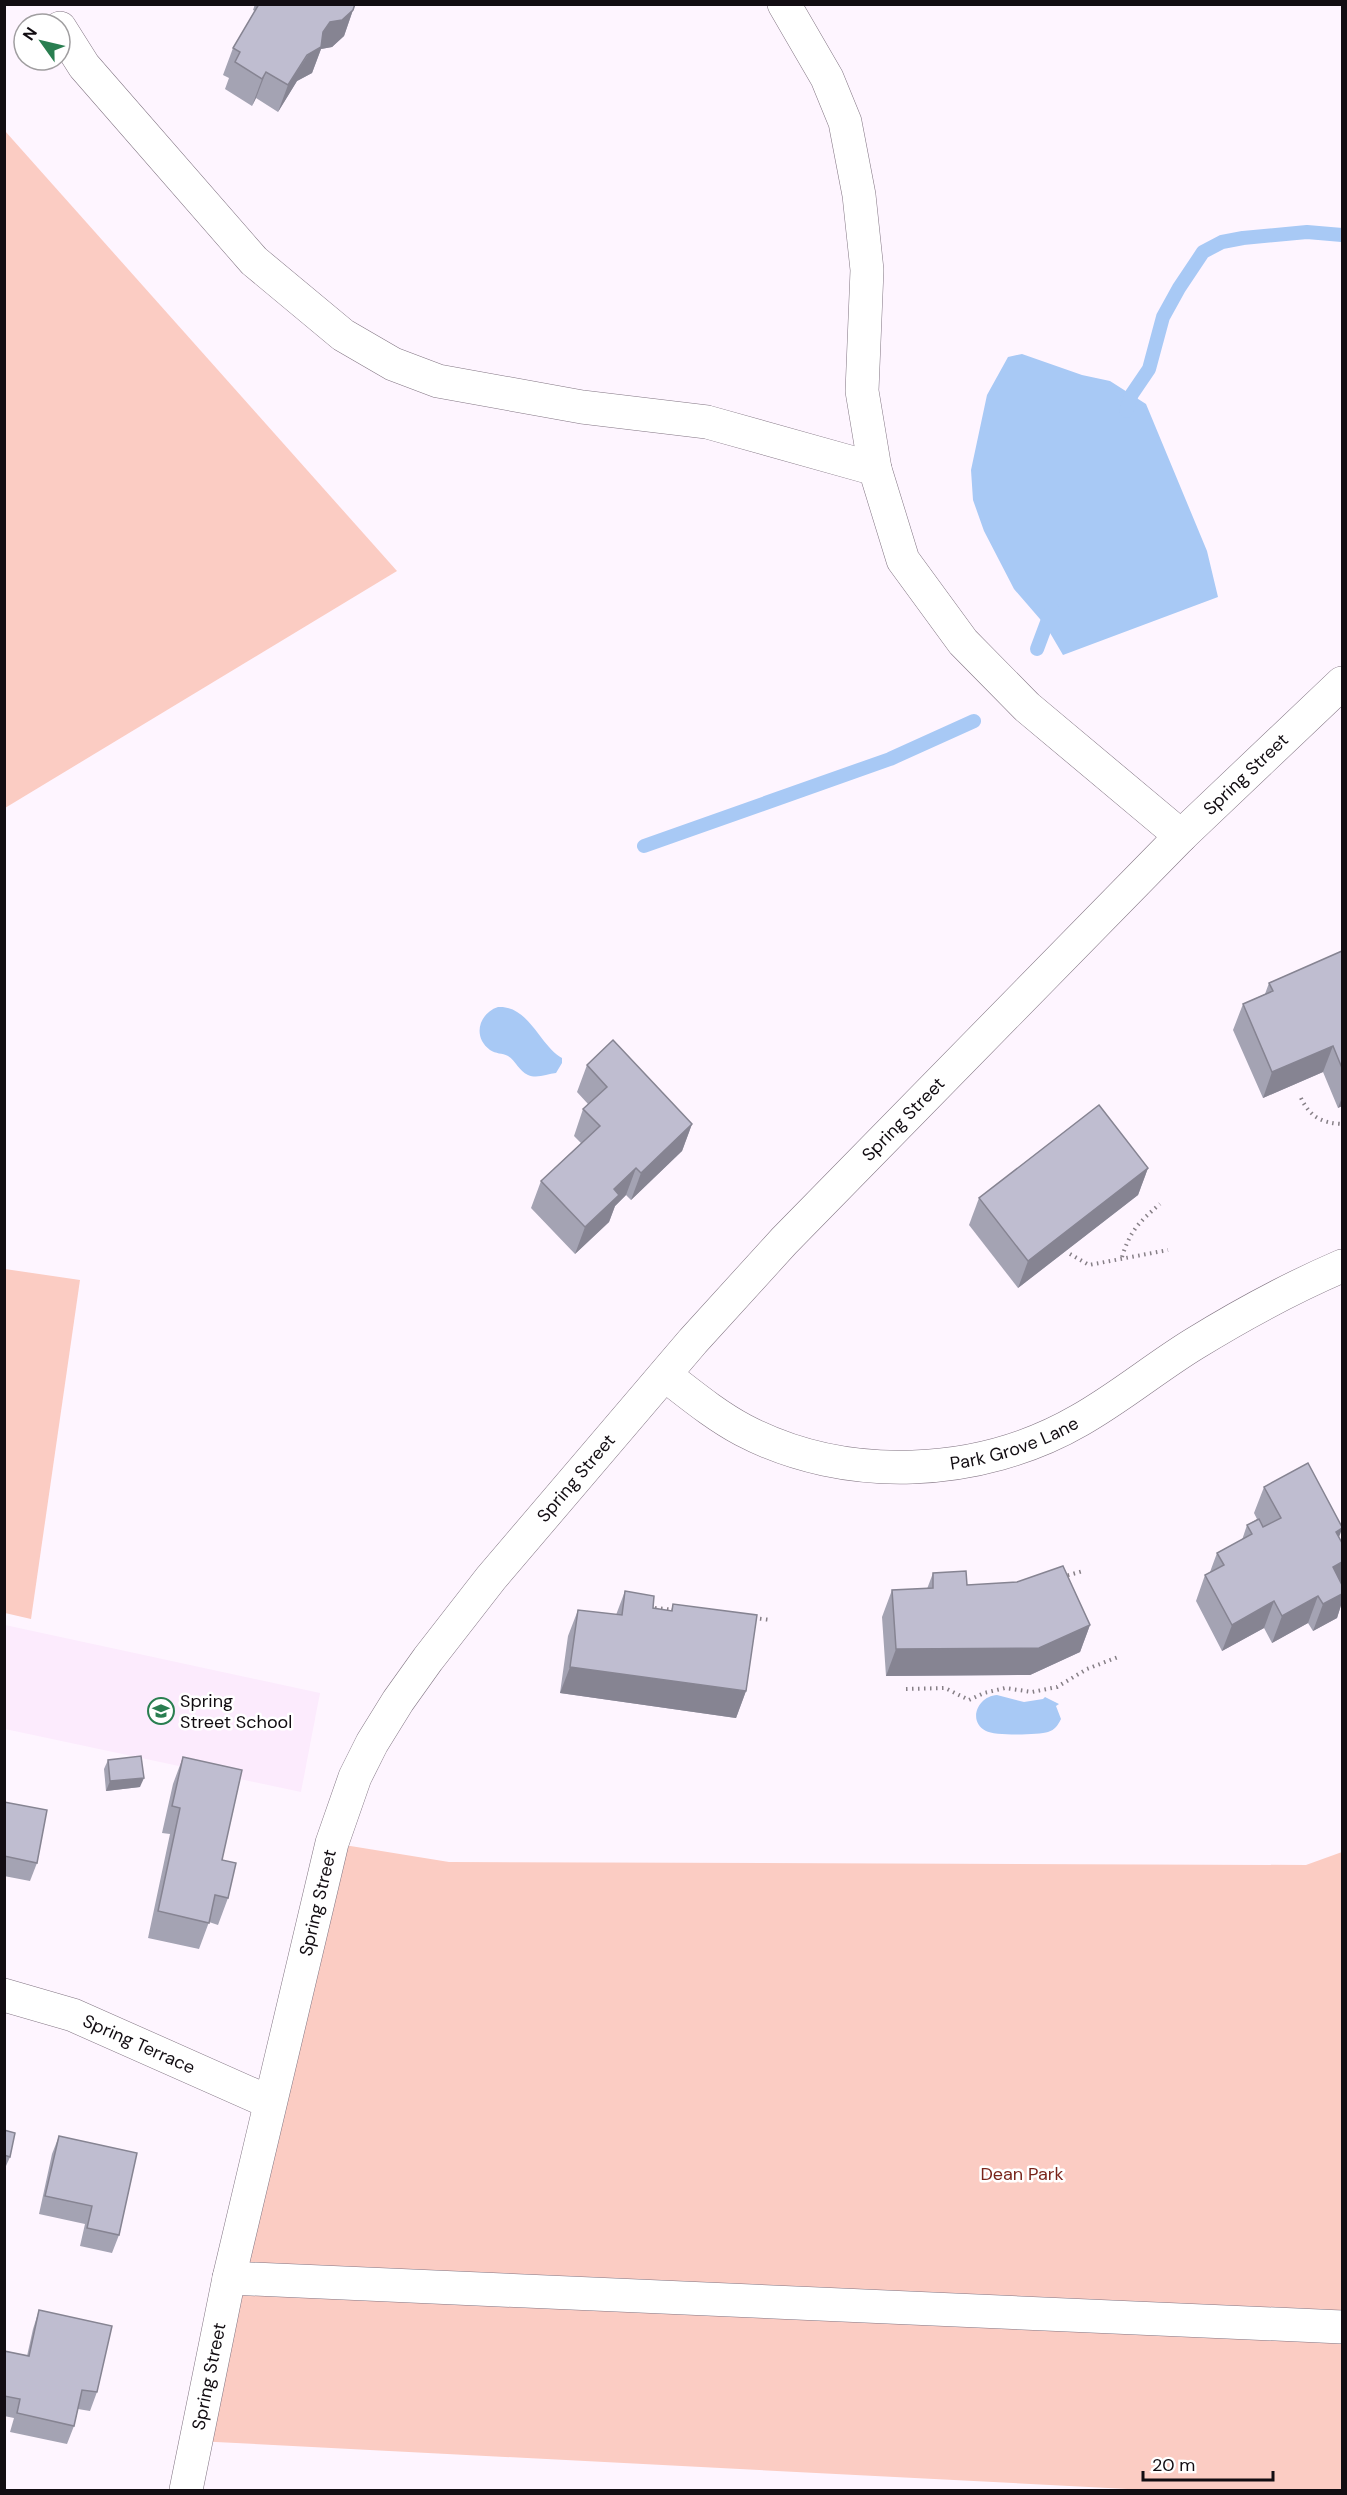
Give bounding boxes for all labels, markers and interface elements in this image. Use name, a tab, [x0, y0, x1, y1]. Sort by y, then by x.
north arrow	[12, 12, 72, 72]
text: N	[18, 23, 42, 45]
street label: Spring Street	[1198, 728, 1294, 821]
street label: Spring Street	[857, 1072, 950, 1167]
street label: Park Grove Lane	[948, 1411, 1083, 1476]
street label: Spring Street	[532, 1429, 621, 1527]
place label: Spring Street School	[180, 1689, 292, 1734]
school or university icon: Spring Street School	[146, 1696, 176, 1726]
street label: Spring Street	[294, 1847, 342, 1958]
street label: Spring Terrace	[79, 2009, 199, 2080]
park label: Dean Park	[980, 2162, 1064, 2186]
street label: Spring Street	[186, 2321, 232, 2432]
scale bar	[1143, 2444, 1274, 2482]
text: 20 m	[1152, 2453, 1195, 2477]

